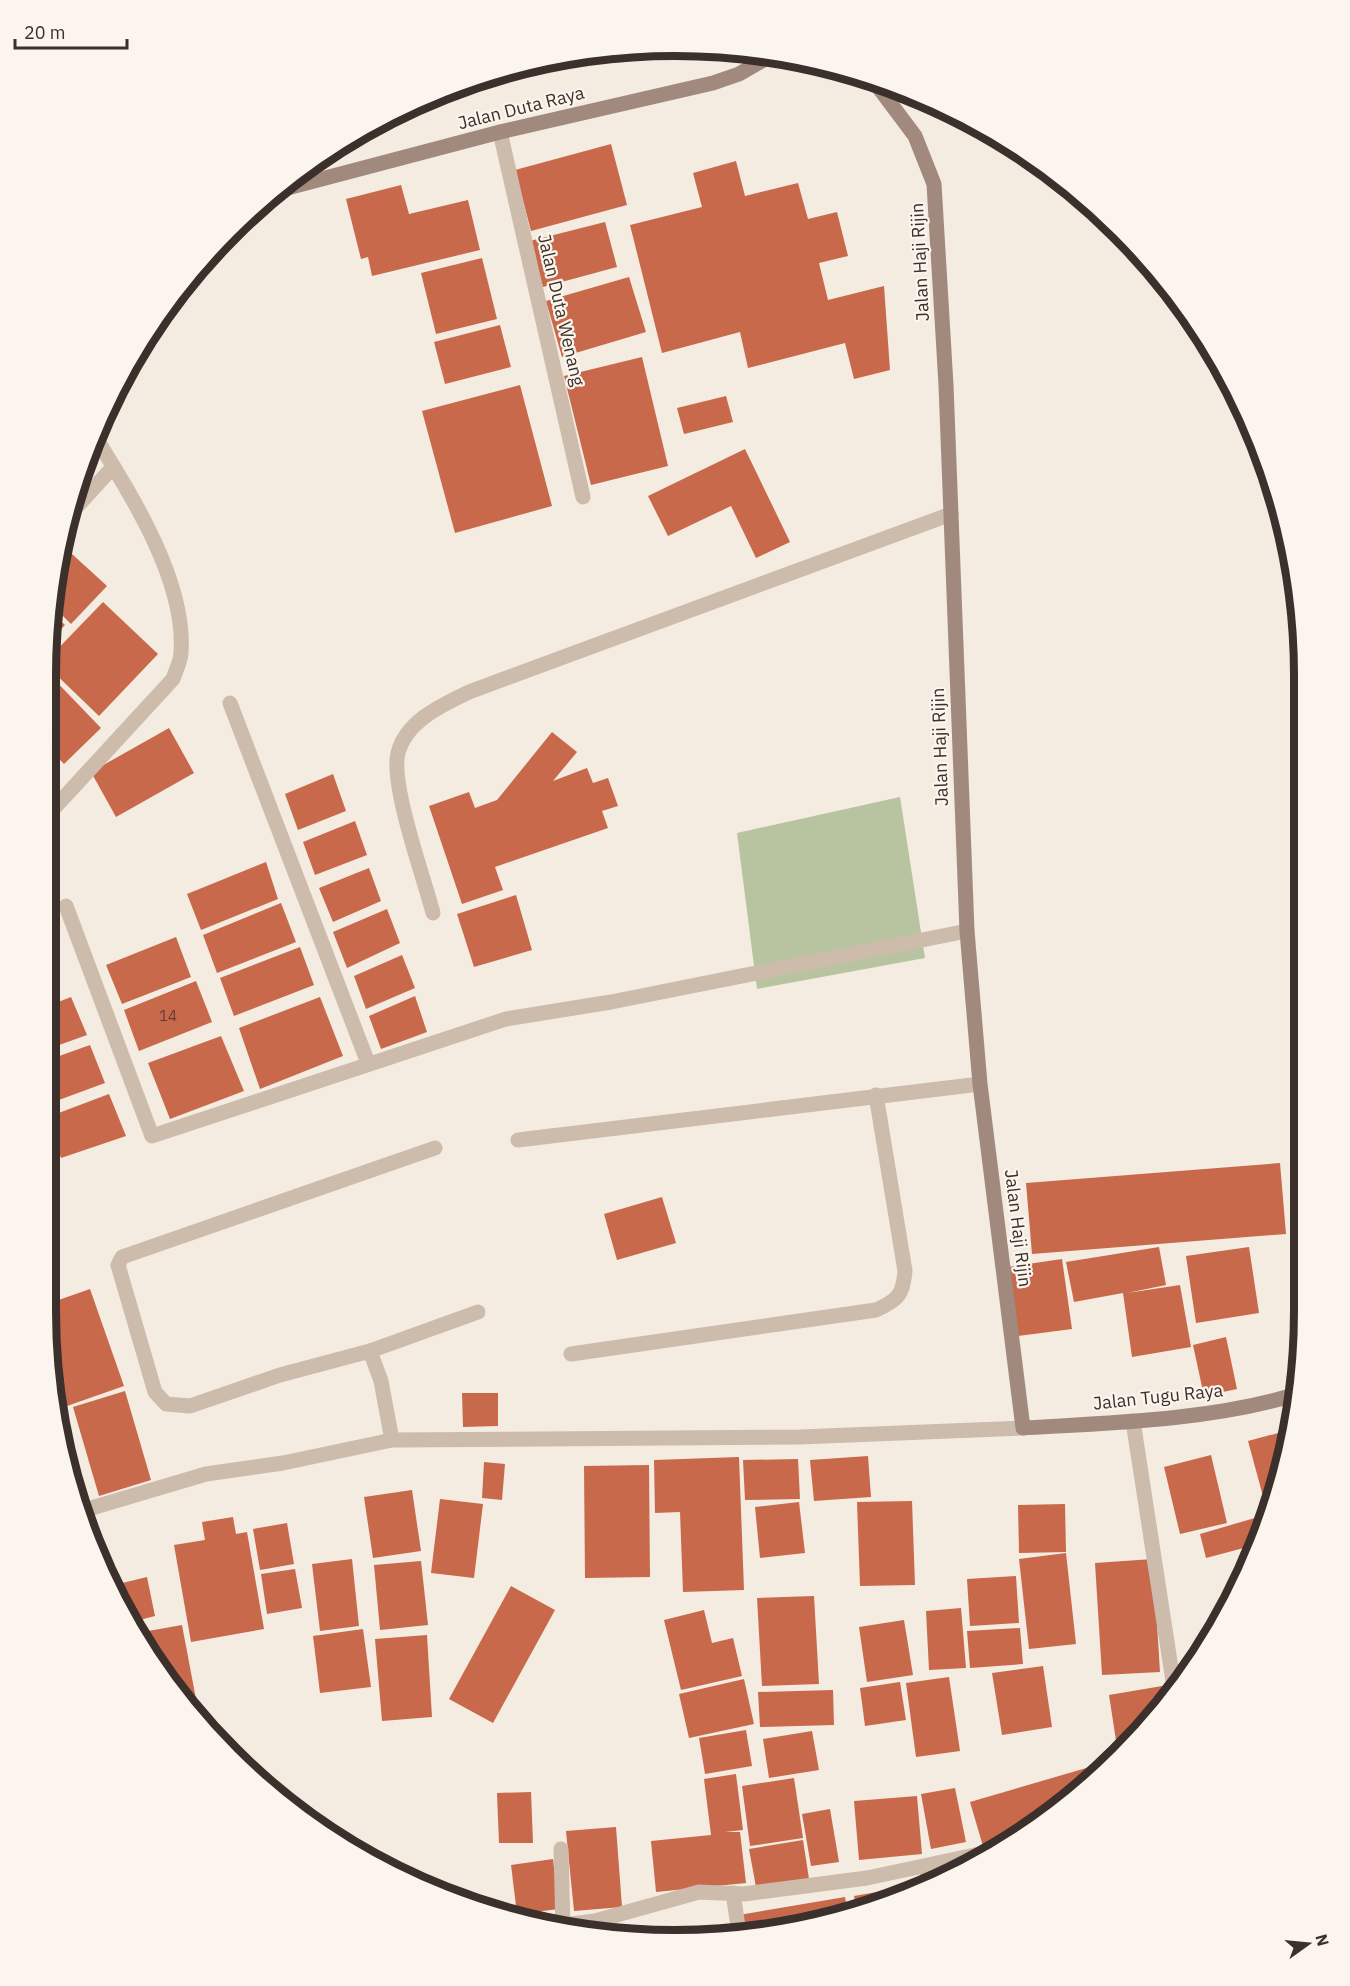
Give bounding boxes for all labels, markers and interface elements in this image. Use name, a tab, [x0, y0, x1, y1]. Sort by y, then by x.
scale bar	[15, 12, 128, 50]
text: 20 m	[24, 21, 66, 44]
street label: Jalan Duta Raya	[455, 81, 587, 134]
street label: Jalan Haji Rijin	[905, 202, 934, 322]
street label: Jalan Duta Wenang	[533, 232, 590, 389]
street label: Jalan Haji Rijin	[926, 687, 953, 807]
house number: 14	[159, 1006, 177, 1025]
street label: Jalan Haji Rijin	[1000, 1168, 1037, 1288]
street label: Jalan Tugu Raya	[1092, 1378, 1224, 1415]
north arrow	[1278, 1914, 1338, 1974]
text: N	[1311, 1932, 1334, 1948]

